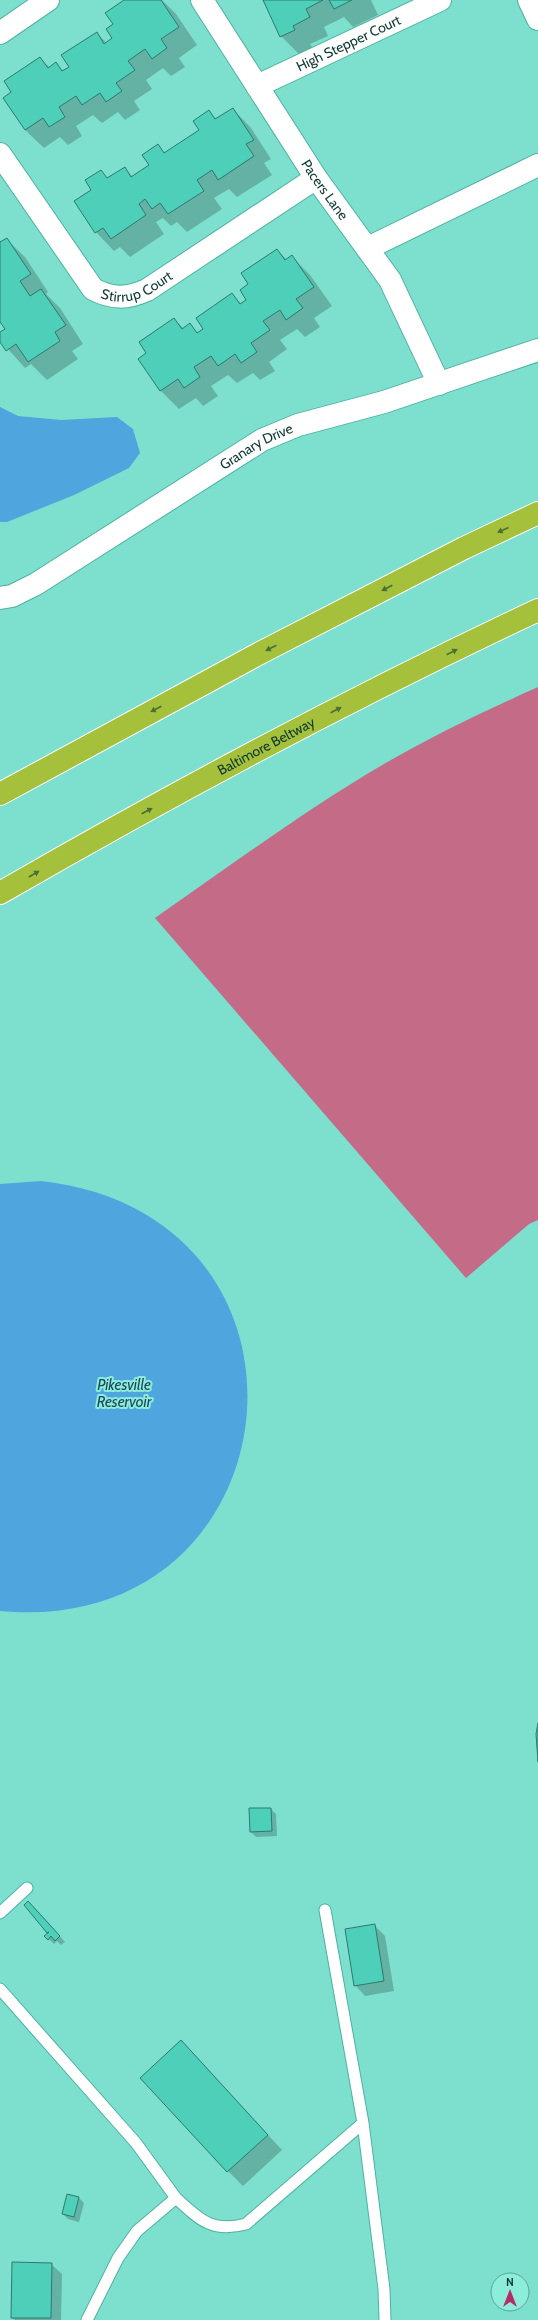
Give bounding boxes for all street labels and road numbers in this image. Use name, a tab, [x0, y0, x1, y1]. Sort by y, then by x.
street label: High Stepper Court	[293, 11, 404, 75]
street label: Pacers Lane	[297, 156, 352, 224]
street label: Stirrup Court	[99, 267, 176, 306]
street label: Granary Drive	[216, 419, 296, 474]
street label: Baltimore Beltway	[214, 713, 318, 779]

